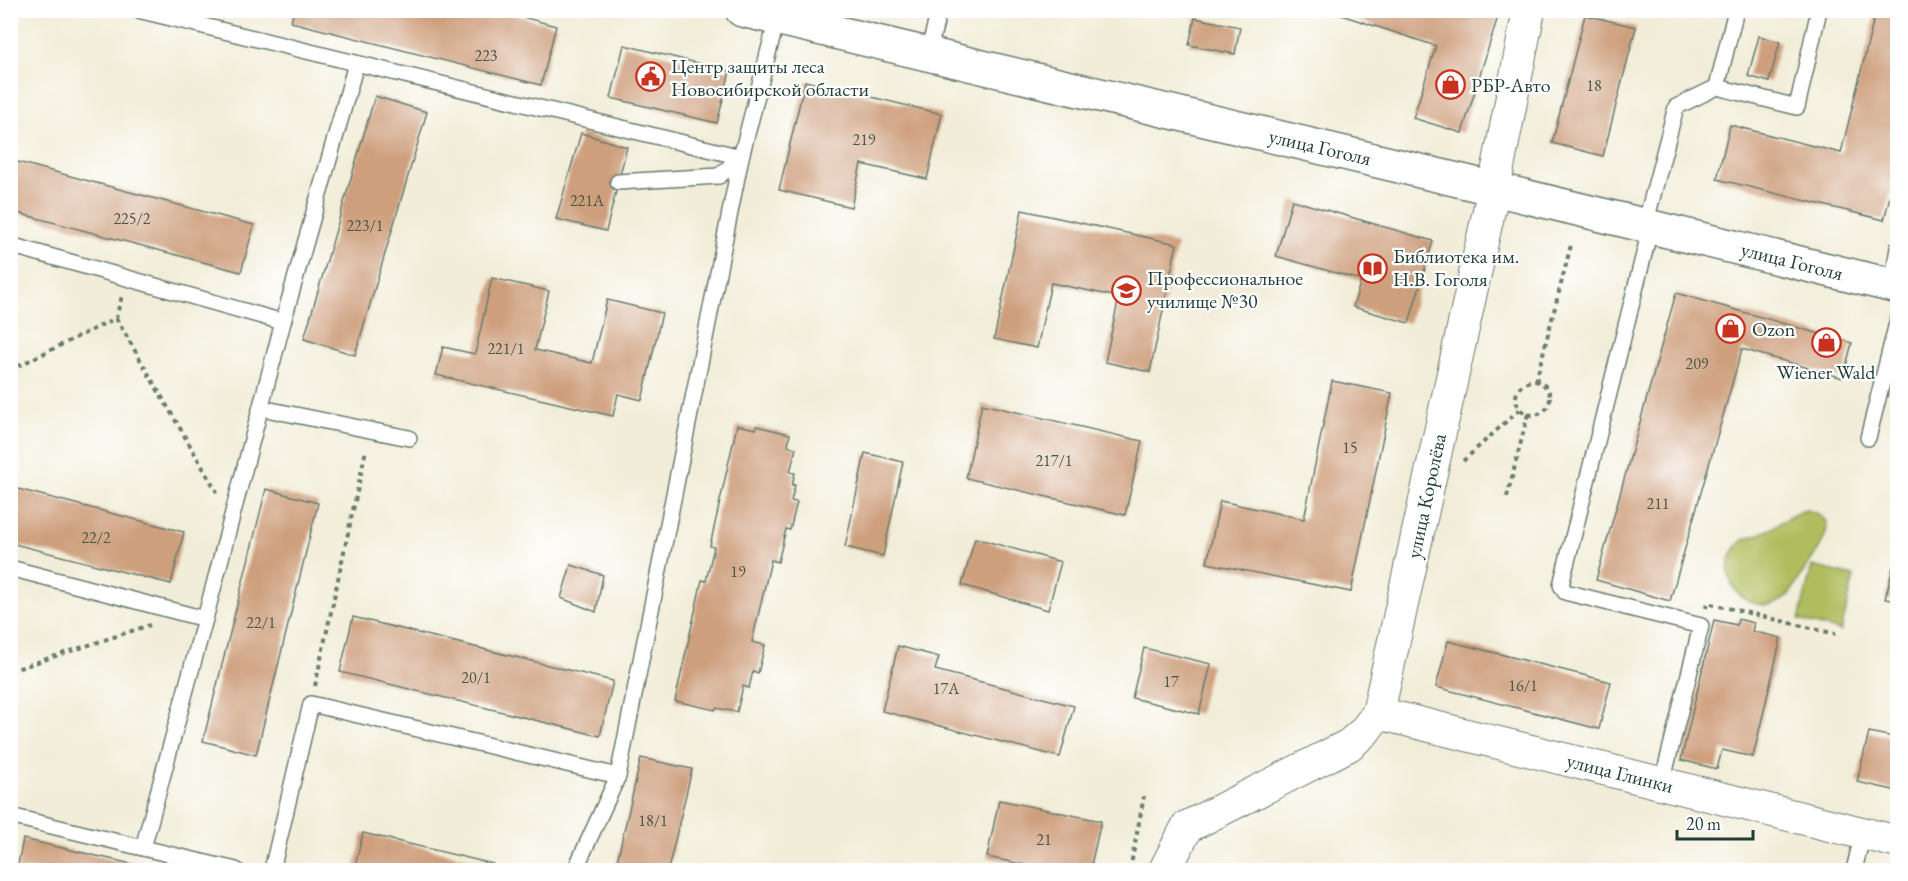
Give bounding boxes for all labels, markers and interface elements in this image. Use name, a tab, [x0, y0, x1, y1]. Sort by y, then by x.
house number: 223	[474, 45, 498, 66]
place label: Центр защиты леса Новосибирской области	[671, 53, 870, 102]
public building icon: Центр защиты леса Новосибирской области	[634, 61, 666, 93]
shop icon: РБР-Авто	[1434, 69, 1466, 101]
place label: РБР-Авто	[1471, 72, 1551, 98]
house number: 18	[1586, 75, 1602, 96]
street label: улица Гоголя	[1266, 123, 1374, 171]
house number: 219	[852, 129, 876, 150]
house number: 221А	[570, 190, 605, 211]
house number: 225/2	[113, 208, 151, 229]
house number: 223/1	[346, 215, 384, 236]
street label: улица Гоголя	[1738, 236, 1846, 286]
place label: Библиотека им. Н.В. Гоголя	[1393, 243, 1519, 292]
library icon: Библиотека им. Н.В. Гоголя	[1356, 252, 1388, 284]
place label: Профессиональное училище №30	[1147, 265, 1303, 314]
school or university icon: Профессиональное училище №30	[1110, 274, 1142, 306]
shop icon: Ozon	[1715, 313, 1747, 345]
place label: Ozon	[1752, 316, 1796, 342]
shop icon: Wiener Wald	[1810, 326, 1842, 358]
house number: 221/1	[487, 338, 525, 359]
house number: 209	[1685, 353, 1709, 374]
place label: Wiener Wald	[1777, 359, 1876, 385]
street label: улица Королёва	[1400, 431, 1452, 561]
house number: 15	[1342, 437, 1358, 458]
house number: 217/1	[1035, 450, 1073, 471]
house number: 211	[1646, 493, 1670, 514]
house number: 22/2	[81, 527, 111, 548]
house number: 19	[730, 561, 746, 582]
house number: 22/1	[246, 612, 276, 633]
house number: 20/1	[461, 667, 491, 688]
house number: 17	[1163, 671, 1179, 692]
house number: 16/1	[1508, 675, 1538, 696]
house number: 17А	[933, 678, 960, 699]
street label: улица Глинки	[1564, 747, 1676, 799]
scale bar	[1677, 803, 1754, 841]
house number: 18/1	[638, 810, 668, 831]
text: 20 m	[1686, 812, 1721, 835]
house number: 21	[1036, 829, 1052, 850]

